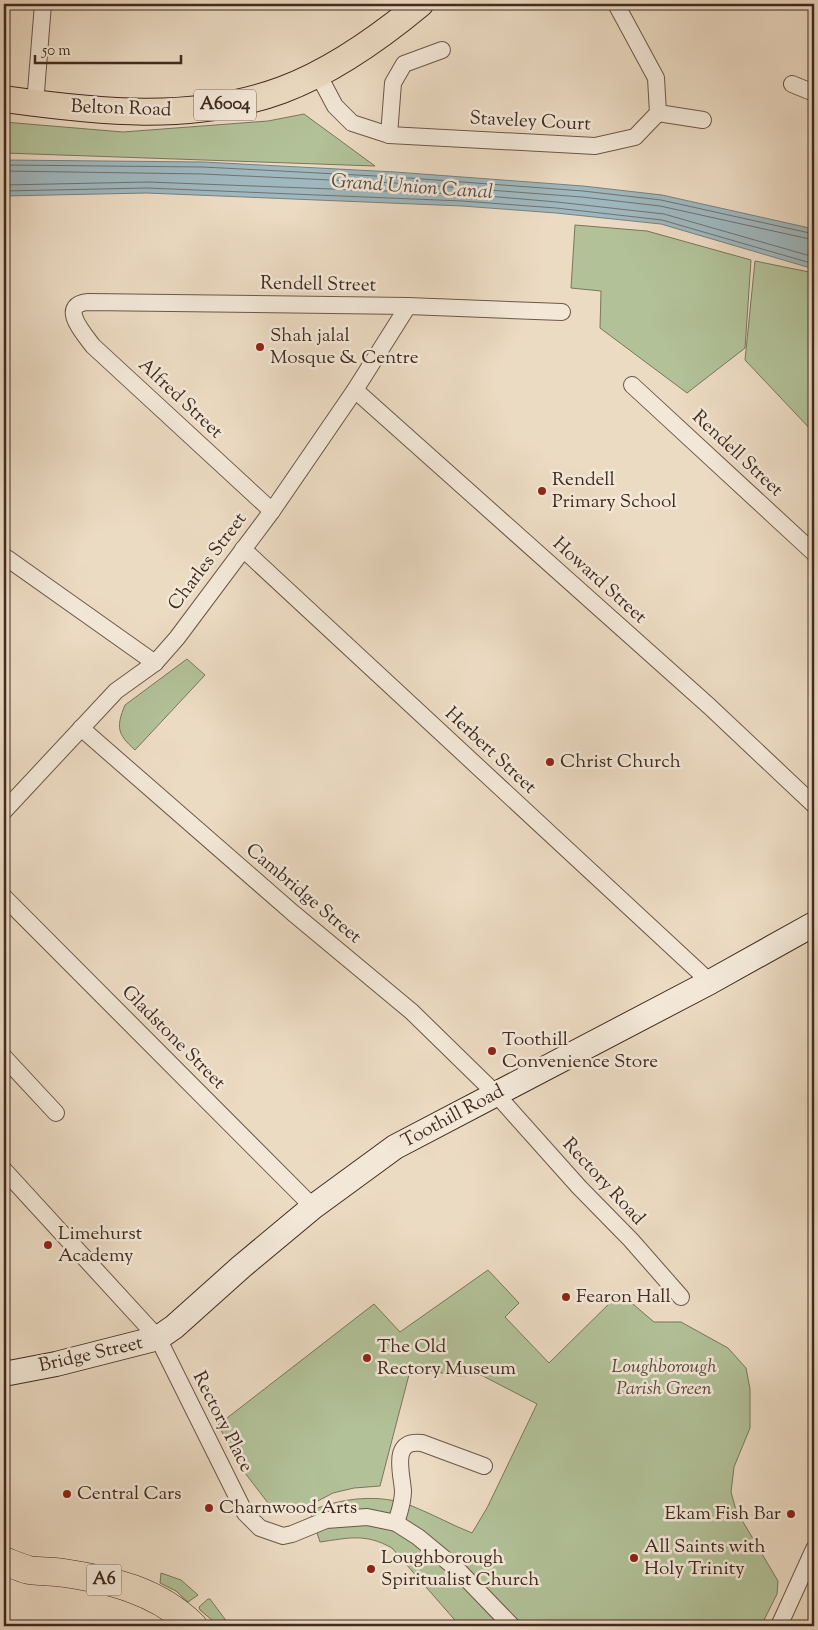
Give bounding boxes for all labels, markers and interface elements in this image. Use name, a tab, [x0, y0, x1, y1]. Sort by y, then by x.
scale bar	[35, 32, 181, 64]
text: 50 m	[41, 41, 71, 62]
road number: A6004	[194, 90, 256, 120]
street label: Belton Road	[70, 94, 172, 124]
street label: Staveley Court	[469, 105, 592, 139]
water label: Grand Union Canal	[330, 168, 494, 208]
street label: Rendell Street	[260, 270, 377, 300]
place label: Shah jalal Mosque & Centre	[270, 323, 419, 372]
marker: Shah jalal Mosque & Centre	[254, 341, 266, 353]
street label: Alfred Street	[132, 353, 229, 446]
street label: Rendell Street	[685, 405, 789, 504]
place label: Rendell Primary School	[552, 467, 677, 516]
marker: Rendell Primary School	[536, 485, 548, 497]
street label: Charles Street	[162, 507, 254, 617]
street label: Howard Street	[546, 531, 652, 631]
street label: Herbert Street	[438, 701, 542, 801]
place label: Christ Church	[560, 749, 681, 776]
marker: Christ Church	[544, 756, 556, 768]
street label: Cambridge Street	[239, 837, 367, 951]
street label: Gladstone Street	[115, 980, 231, 1096]
place label: Toothill Convenience Store	[502, 1027, 658, 1076]
marker: Toothill Convenience Store	[486, 1045, 498, 1057]
street label: Toothill Road	[397, 1078, 509, 1155]
street label: Rectory Road	[555, 1132, 651, 1232]
place label: Limehurst Academy	[58, 1221, 143, 1270]
marker: Limehurst Academy	[42, 1239, 54, 1251]
place label: Fearon Hall	[576, 1284, 671, 1311]
marker: Fearon Hall	[560, 1291, 572, 1303]
street label: Bridge Street	[36, 1330, 146, 1380]
place label: The Old Rectory Museum	[377, 1334, 516, 1383]
marker: The Old Rectory Museum	[361, 1352, 373, 1364]
park label: Loughborough Parish Green	[611, 1354, 717, 1403]
street label: Rectory Place	[185, 1367, 259, 1477]
place label: Central Cars	[77, 1481, 182, 1508]
marker: Central Cars	[61, 1488, 73, 1500]
place label: Charnwood Arts	[219, 1495, 357, 1522]
place label: Ekam Fish Bar	[664, 1501, 781, 1528]
marker: Charnwood Arts	[203, 1502, 215, 1514]
marker: Ekam Fish Bar	[785, 1508, 797, 1520]
place label: All Saints with Holy Trinity	[644, 1534, 766, 1583]
place label: Loughborough Spiritualist Church	[381, 1545, 540, 1594]
marker: All Saints with Holy Trinity	[628, 1552, 640, 1564]
marker: Loughborough Spiritualist Church	[365, 1563, 377, 1575]
road number: A6	[86, 1564, 122, 1596]

